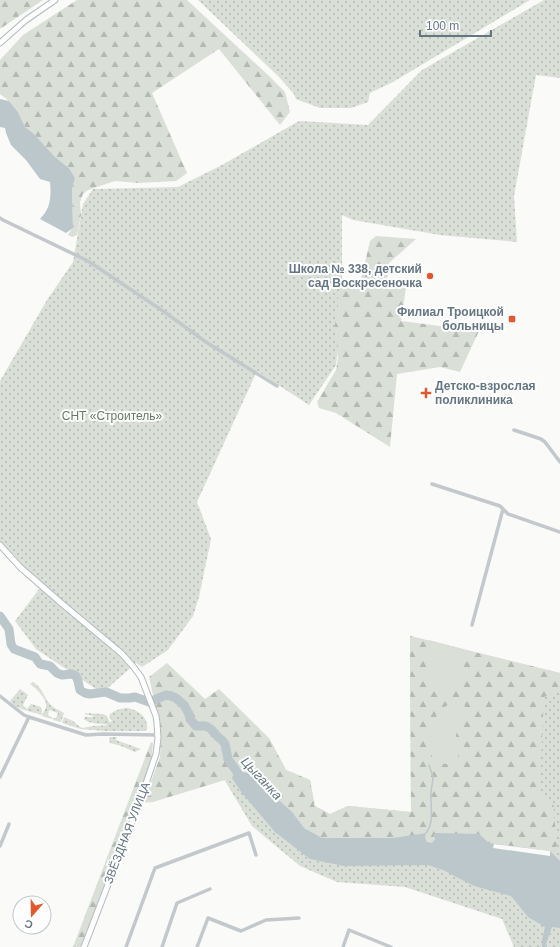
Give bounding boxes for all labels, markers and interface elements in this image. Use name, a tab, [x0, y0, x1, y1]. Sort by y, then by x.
scale bar	[420, 12, 491, 38]
text: 100 m	[426, 19, 459, 33]
place label: Школа № 338, детский сад Воскресеночка	[289, 262, 422, 290]
marker: Школа № 338, детский сад Воскресеночка	[425, 271, 435, 281]
place label: Филиал Троицкой больницы	[397, 305, 504, 333]
marker: Филиал Троицкой больницы	[507, 314, 517, 324]
place label: Детско-взрослая поликлиника	[435, 379, 536, 407]
marker: Детско-взрослая поликлиника	[420, 387, 432, 399]
park label: СНТ «Строитель»	[62, 409, 163, 423]
water label: Цыганка	[238, 754, 285, 803]
street label: ЗВЁЗДНАЯ УЛИЦА	[101, 780, 153, 886]
north arrow	[12, 895, 52, 935]
text: С	[23, 917, 34, 931]

